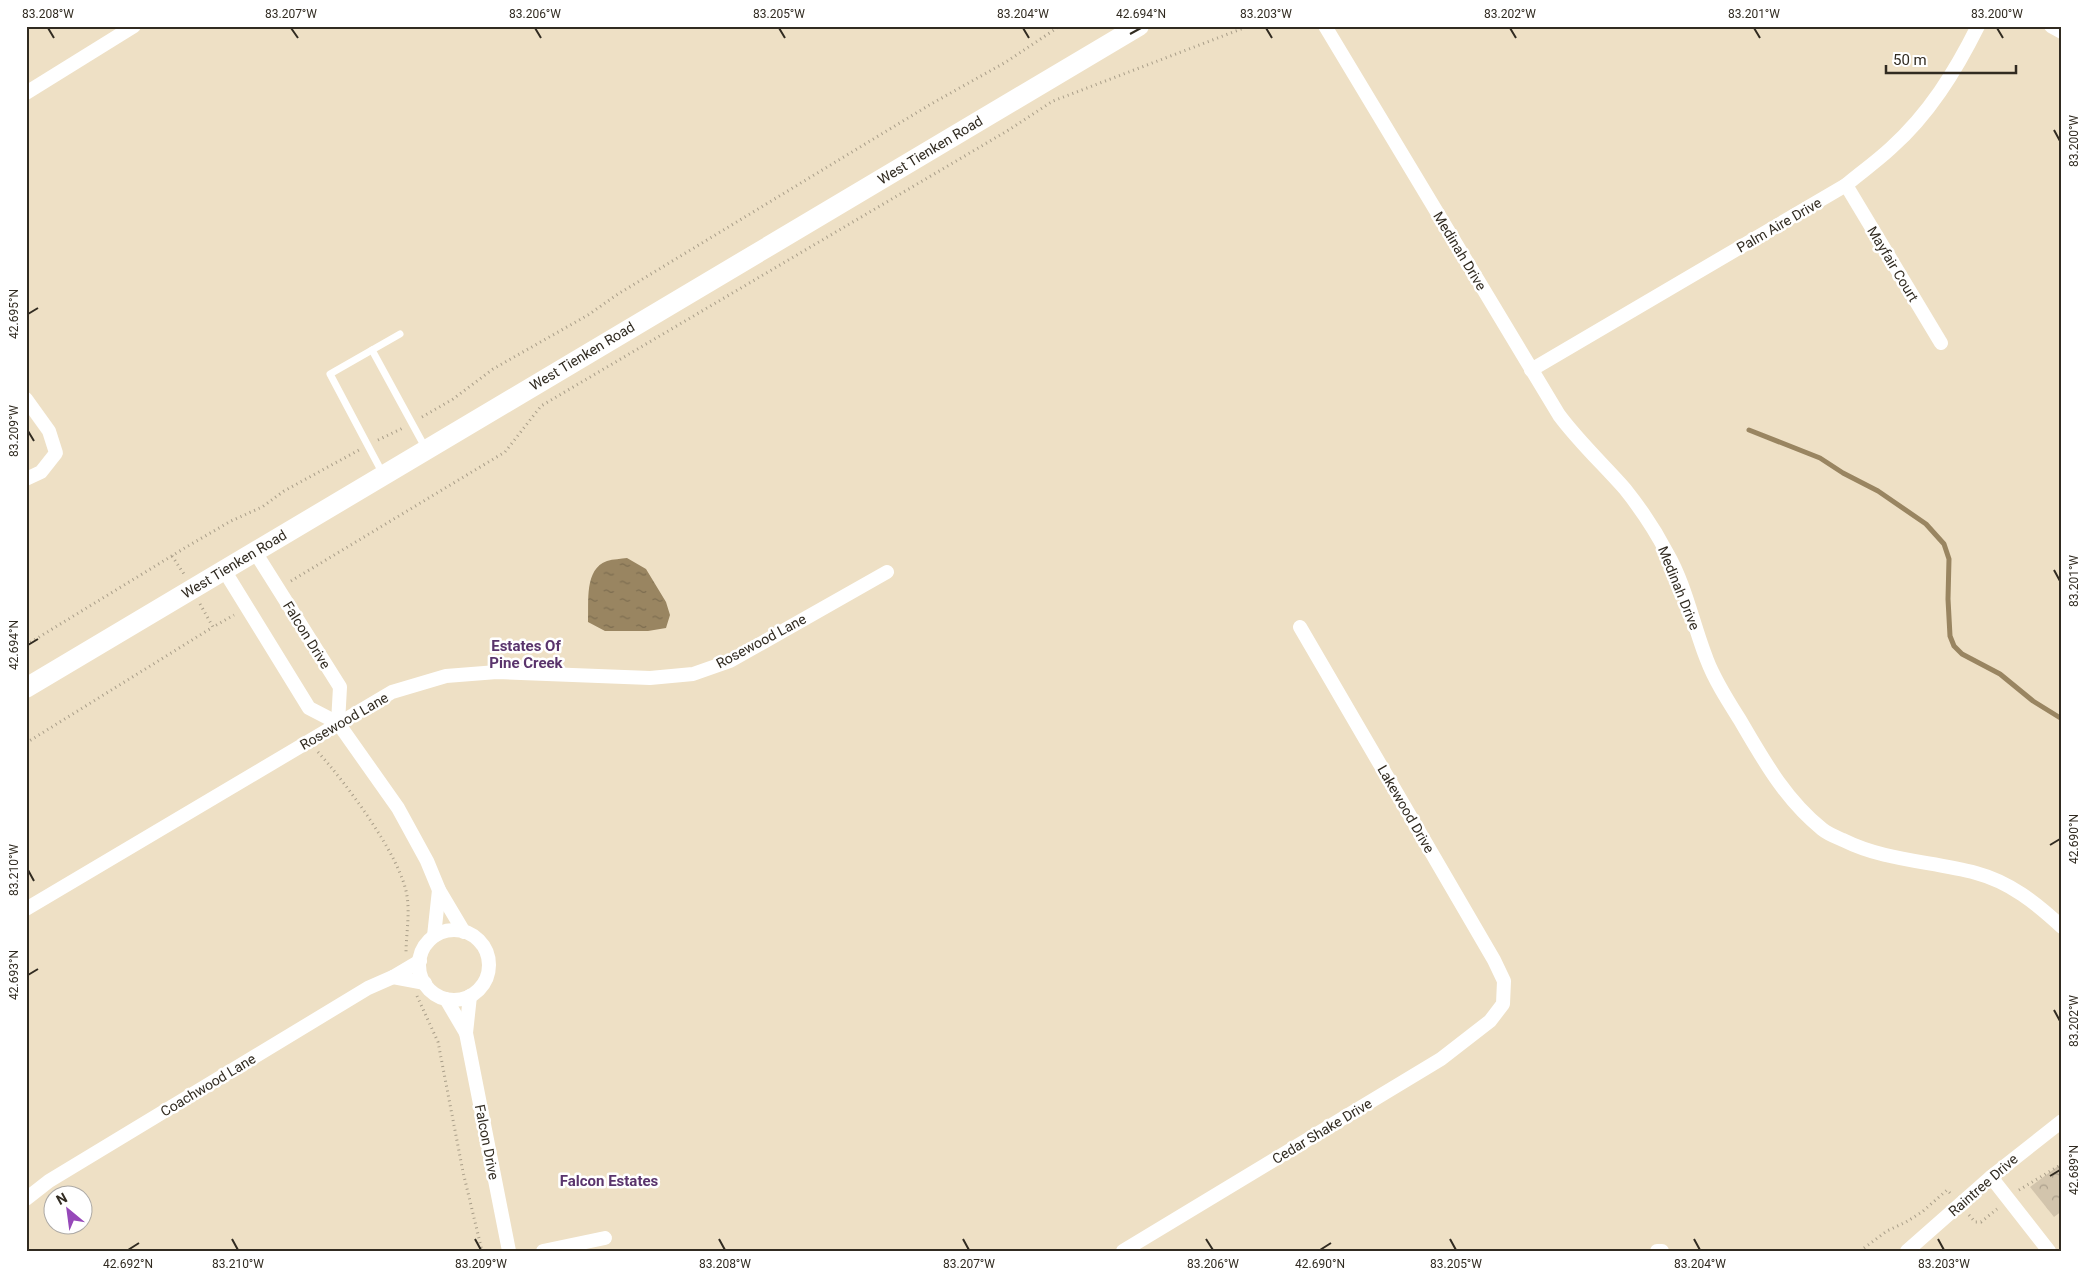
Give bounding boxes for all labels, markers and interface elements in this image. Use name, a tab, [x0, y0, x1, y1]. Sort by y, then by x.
text: 83.208°W	[22, 7, 74, 21]
text: 83.207°W	[265, 7, 317, 21]
text: 83.206°W	[509, 7, 561, 21]
text: 83.205°W	[753, 7, 805, 21]
text: 83.204°W	[997, 7, 1049, 21]
text: 42.694°N	[1116, 7, 1166, 21]
text: 83.203°W	[1240, 7, 1292, 21]
text: 83.202°W	[1484, 7, 1536, 21]
text: 83.201°W	[1728, 7, 1780, 21]
text: 83.200°W	[1971, 7, 2023, 21]
scale bar	[1886, 42, 2016, 74]
text: 50 m	[1893, 51, 1927, 69]
street label: West Tienken Road	[875, 112, 985, 188]
text: 83.200°W	[2067, 115, 2081, 167]
street label: Palm Aire Drive	[1734, 194, 1824, 256]
street label: Medinah Drive	[1430, 209, 1490, 293]
street label: Mayfair Court	[1864, 223, 1922, 305]
text: 42.695°N	[7, 289, 21, 339]
street label: West Tienken Road	[527, 318, 637, 394]
text: 83.209°W	[7, 405, 21, 457]
street label: West Tienken Road	[179, 526, 289, 602]
street label: Medinah Drive	[1655, 544, 1703, 632]
text: 83.201°W	[2067, 555, 2081, 607]
street label: Falcon Drive	[280, 598, 334, 672]
street label: Rosewood Lane	[713, 611, 809, 671]
text: 42.694°N	[7, 620, 21, 670]
district label: Estates Of Pine Creek	[489, 637, 564, 672]
street label: Rosewood Lane	[297, 689, 391, 753]
street label: Lakewood Drive	[1374, 762, 1438, 856]
text: 42.690°N	[2067, 814, 2081, 864]
text: 83.210°W	[7, 844, 21, 896]
text: 42.693°N	[7, 950, 21, 1000]
text: 83.202°W	[2067, 995, 2081, 1047]
street label: Coachwood Lane	[158, 1050, 258, 1120]
street label: Cedar Shake Drive	[1269, 1095, 1375, 1167]
street label: Falcon Drive	[472, 1103, 502, 1181]
text: 42.689°N	[2067, 1145, 2081, 1195]
street label: Raintree Drive	[1945, 1151, 2021, 1219]
district label: Falcon Estates	[560, 1172, 659, 1190]
north arrow	[42, 1184, 92, 1234]
text: N	[53, 1189, 70, 1208]
text: 42.692°N	[103, 1257, 153, 1271]
text: 83.210°W	[212, 1257, 264, 1271]
text: 83.209°W	[455, 1257, 507, 1271]
text: 83.208°W	[699, 1257, 751, 1271]
text: 83.207°W	[943, 1257, 995, 1271]
text: 83.206°W	[1187, 1257, 1239, 1271]
text: 42.690°N	[1295, 1257, 1345, 1271]
text: 83.205°W	[1430, 1257, 1482, 1271]
text: 83.204°W	[1674, 1257, 1726, 1271]
text: 83.203°W	[1918, 1257, 1970, 1271]

